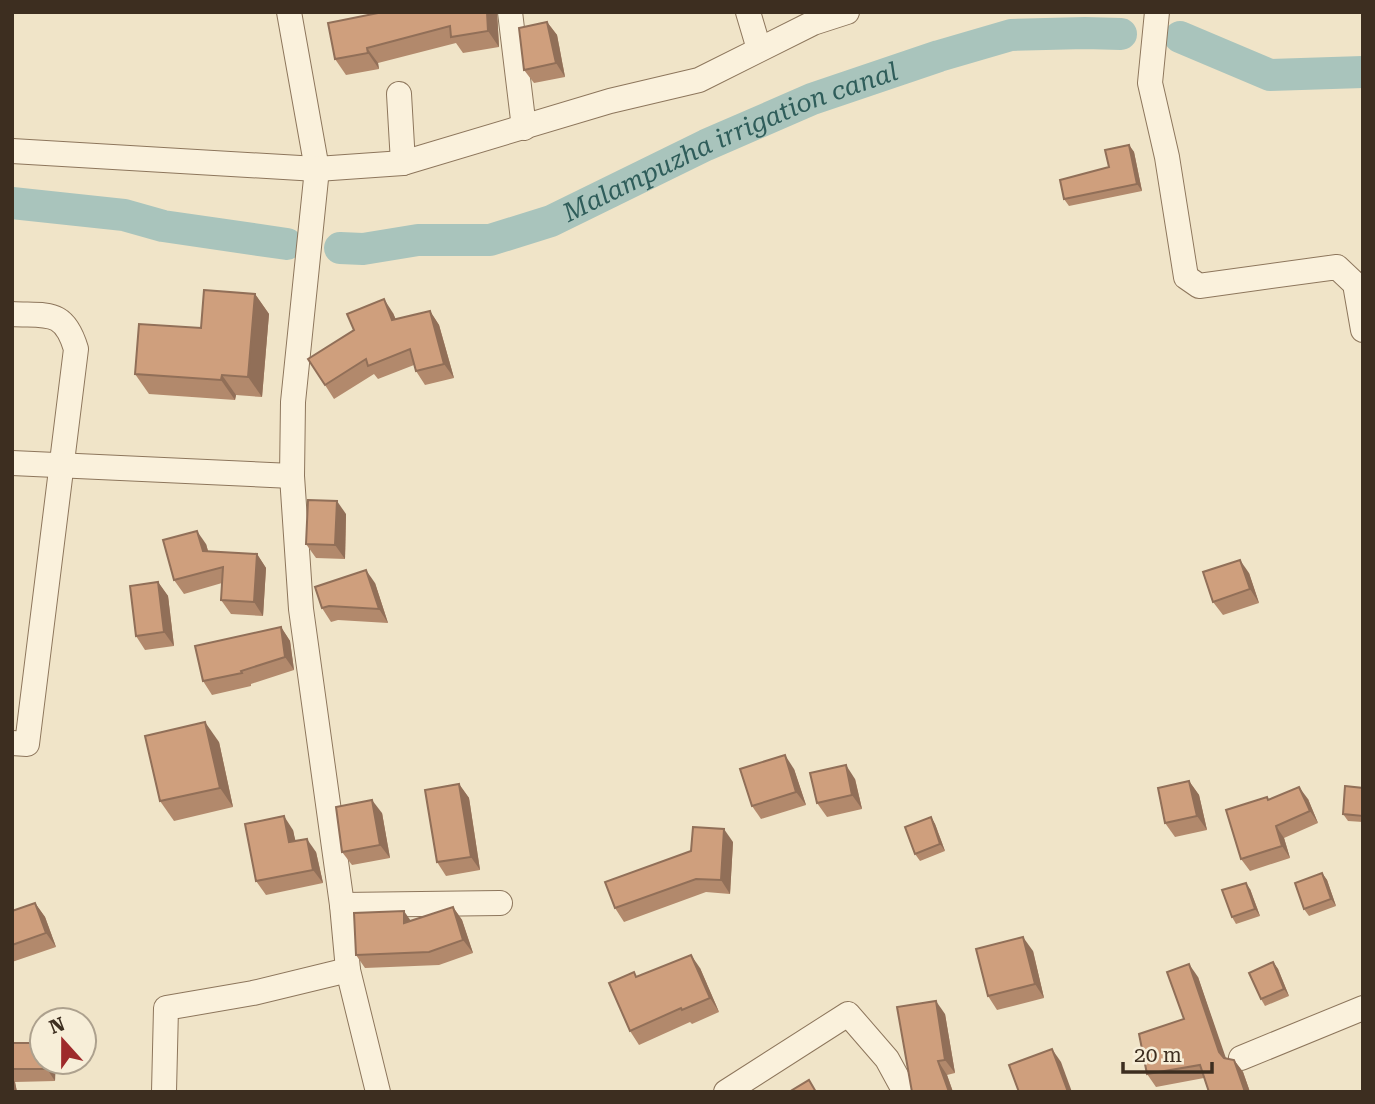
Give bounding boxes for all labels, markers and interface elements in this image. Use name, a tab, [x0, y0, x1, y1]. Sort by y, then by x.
water label: Malampuzha irrigation canal	[557, 56, 901, 228]
north arrow	[28, 1006, 98, 1076]
text: N	[46, 1012, 68, 1039]
scale bar	[1123, 1030, 1212, 1074]
text: 20 m	[1134, 1043, 1182, 1067]

